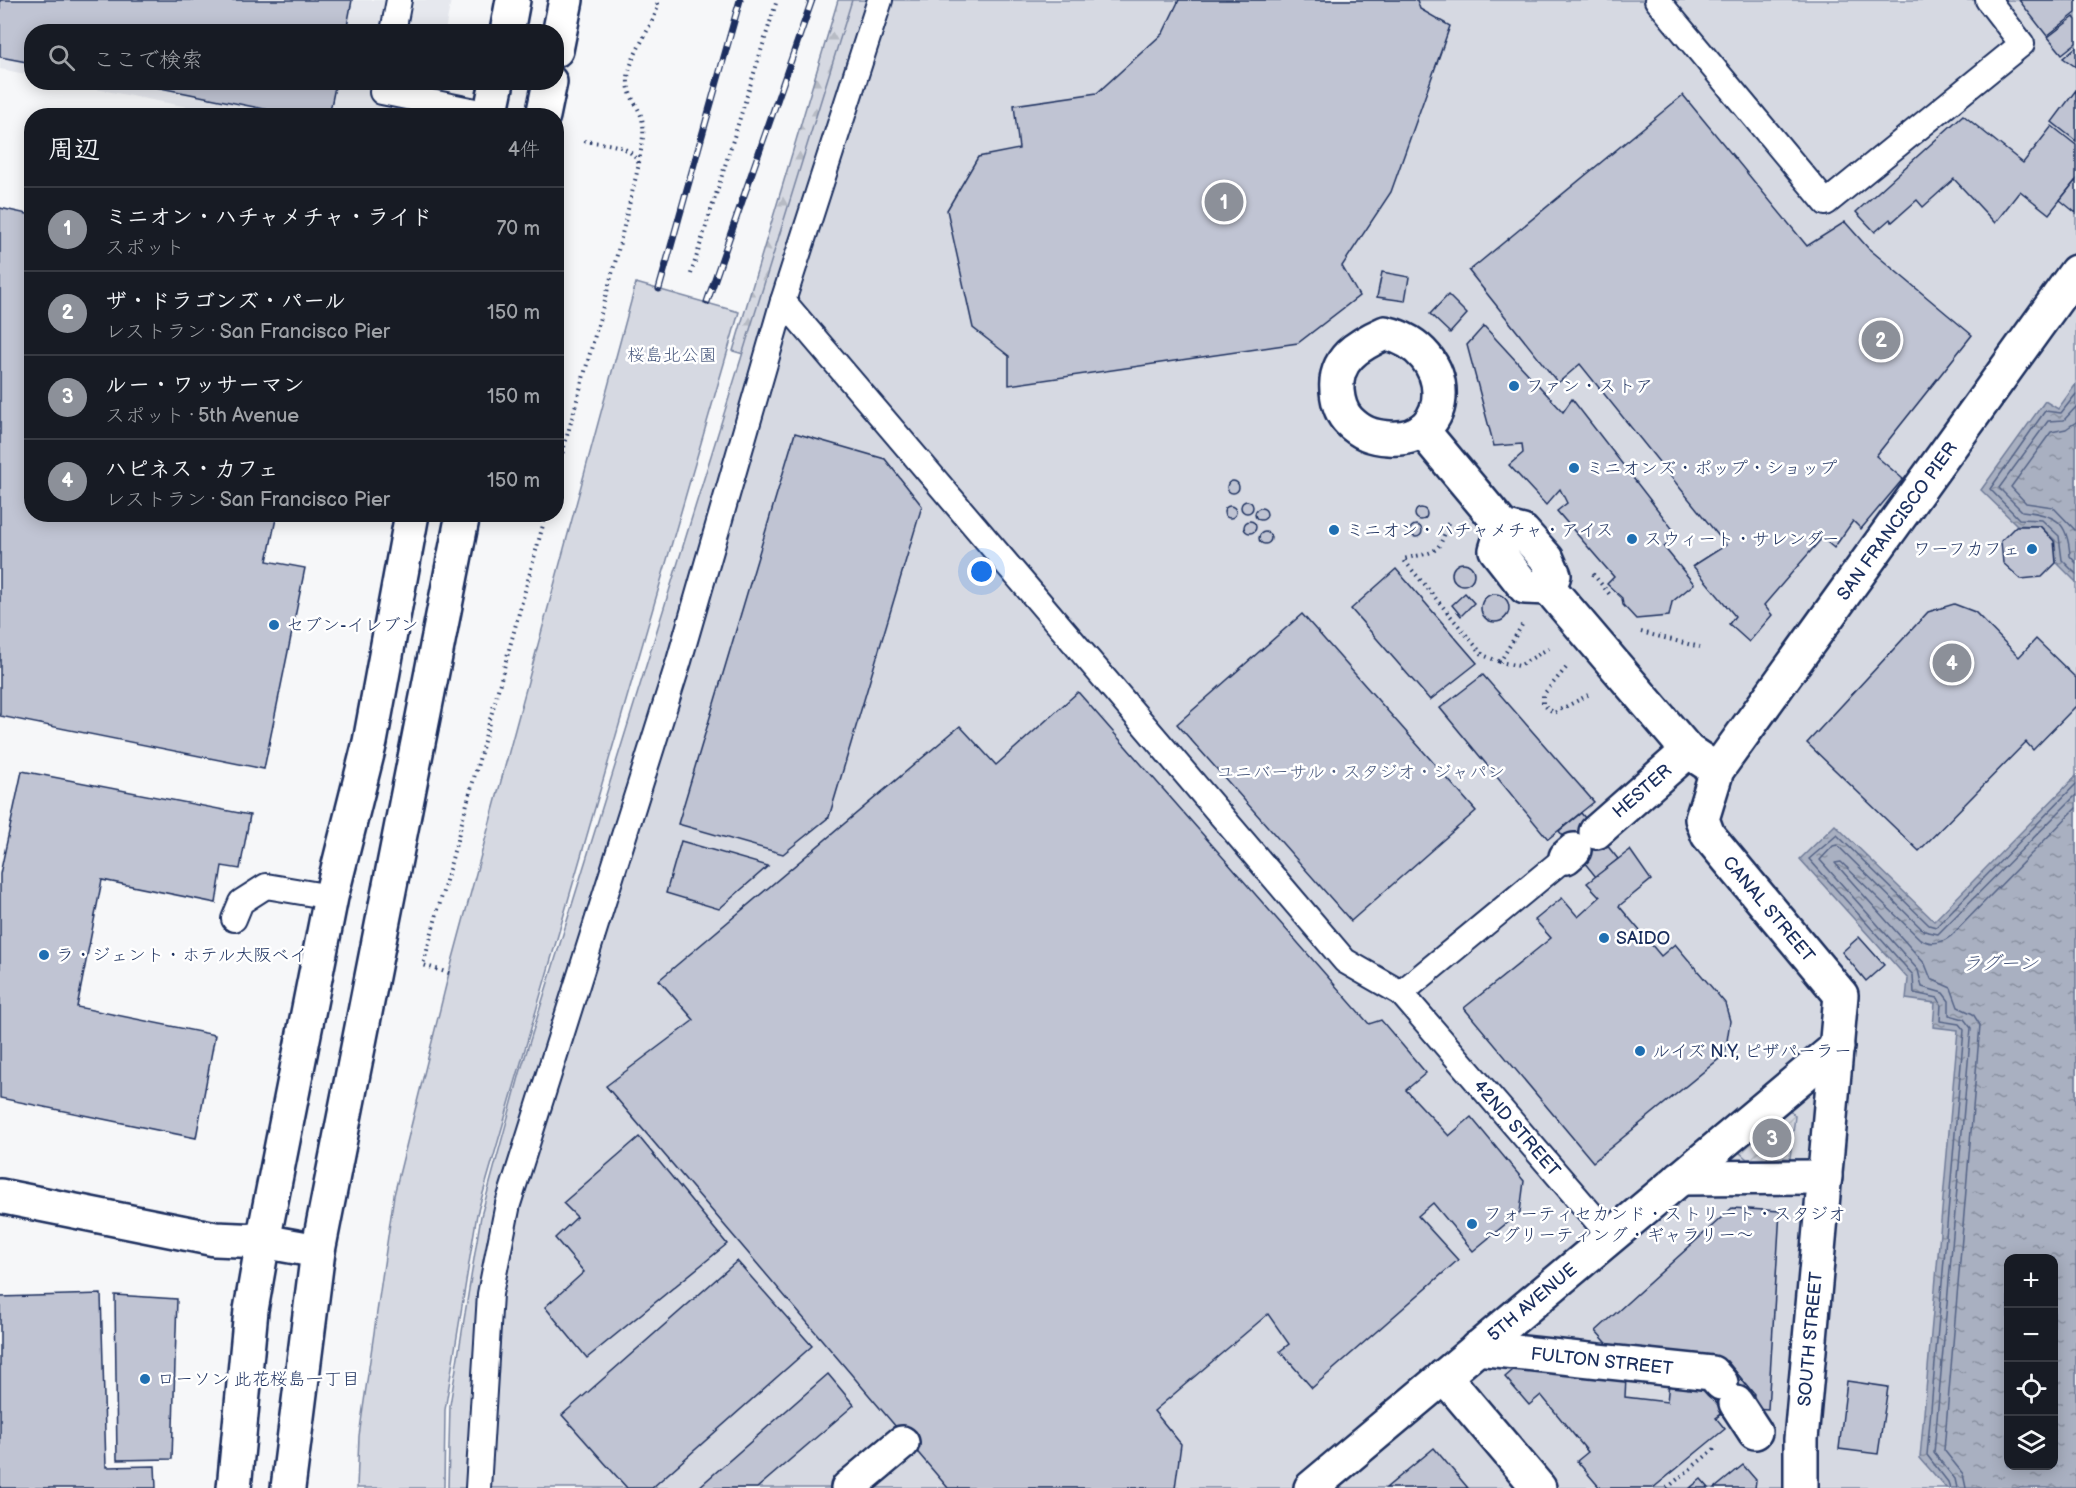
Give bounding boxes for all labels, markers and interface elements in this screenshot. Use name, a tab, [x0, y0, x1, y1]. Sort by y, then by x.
search box	[24, 24, 564, 90]
icon: search	[45, 41, 78, 74]
text: ここで検索	[93, 47, 203, 74]
text: 周辺	[48, 135, 100, 166]
text: 4件	[508, 138, 540, 162]
pin: 1	[1204, 180, 1244, 224]
text: ミニオン・ハチャメチャ・ライド	[105, 204, 433, 231]
text: 1	[63, 217, 72, 241]
text: 70 m	[496, 217, 540, 241]
text: スポット	[105, 236, 185, 260]
text: ザ・ドラゴンズ・パール	[105, 288, 346, 315]
text: 2	[62, 301, 73, 325]
text: 150 m	[487, 301, 540, 325]
pin: 2	[1862, 318, 1900, 362]
text: レストラン · San Francisco Pier	[105, 320, 390, 344]
park label: 桜島北公園	[627, 345, 717, 366]
text: ルー・ワッサーマン	[105, 372, 305, 399]
place label: ファン・ストア	[1526, 376, 1653, 397]
marker: ファン・ストア	[1507, 379, 1521, 393]
text: 3	[62, 385, 73, 409]
text: 150 m	[487, 385, 540, 409]
text: スポット · 5th Avenue	[105, 404, 299, 428]
street label: SAN FRANCISCO PIER	[1833, 438, 1962, 605]
text: ハピネス・カフェ	[105, 456, 279, 483]
place label: ミニオンズ・ポップ・ショップ	[1586, 458, 1837, 479]
marker: ミニオンズ・ポップ・ショップ	[1567, 461, 1581, 475]
text: 4	[62, 469, 73, 493]
text: 150 m	[487, 469, 540, 493]
text: レストラン · San Francisco Pier	[105, 488, 390, 512]
place label: ミニオン・ハチャメチャ・アイス	[1346, 520, 1613, 541]
marker: ミニオン・ハチャメチャ・アイス	[1327, 523, 1341, 537]
place label: スウィート・サレンダー	[1644, 529, 1839, 550]
marker: スウィート・サレンダー	[1625, 532, 1639, 546]
place label: ワーフカフェ	[1913, 539, 2020, 560]
marker: ワーフカフェ	[2025, 542, 2039, 556]
your location	[967, 557, 996, 586]
place label: セブン-イレブン	[286, 615, 419, 636]
marker: セブン-イレブン	[267, 618, 281, 632]
pin: 4	[1932, 640, 1972, 686]
street label: HESTER	[1609, 760, 1676, 823]
park label: ユニバーサル・スタジオ・ジャパン	[1217, 762, 1505, 783]
street label: CANAL STREET	[1718, 852, 1819, 967]
place label: SAIDO	[1616, 928, 1670, 949]
marker: SAIDO	[1597, 931, 1611, 945]
place label: ラ・ジェント・ホテル大阪ベイ	[56, 945, 307, 966]
marker: ラ・ジェント・ホテル大阪ベイ	[37, 948, 51, 962]
water label: ラグーン	[1962, 952, 2039, 976]
place label: ルイズ N.Y, ピザパーラー	[1652, 1041, 1852, 1062]
marker: ルイズ N.Y, ピザパーラー	[1633, 1044, 1647, 1058]
street label: 42ND STREET	[1469, 1076, 1565, 1181]
pin: 3	[1752, 1116, 1792, 1160]
place label: フォーティセカンド・ストリート・スタジオ ～グリーティング・ギャラリー～	[1484, 1204, 1846, 1246]
marker: フォーティセカンド・ストリート・スタジオ ～グリーティング・ギャラリー～	[1465, 1217, 1479, 1231]
map controls	[2004, 1254, 2058, 1470]
button: +	[2004, 1254, 2058, 1308]
street label: 5TH AVENUE	[1483, 1259, 1581, 1346]
street label: SOUTH STREET	[1794, 1271, 1827, 1407]
button: −	[2004, 1308, 2058, 1362]
street label: FULTON STREET	[1530, 1344, 1674, 1379]
button: locate	[2004, 1362, 2058, 1416]
place label: ローソン 此花桜島一丁目	[157, 1369, 360, 1390]
marker: ローソン 此花桜島一丁目	[138, 1372, 152, 1386]
button: layers	[2004, 1416, 2058, 1470]

